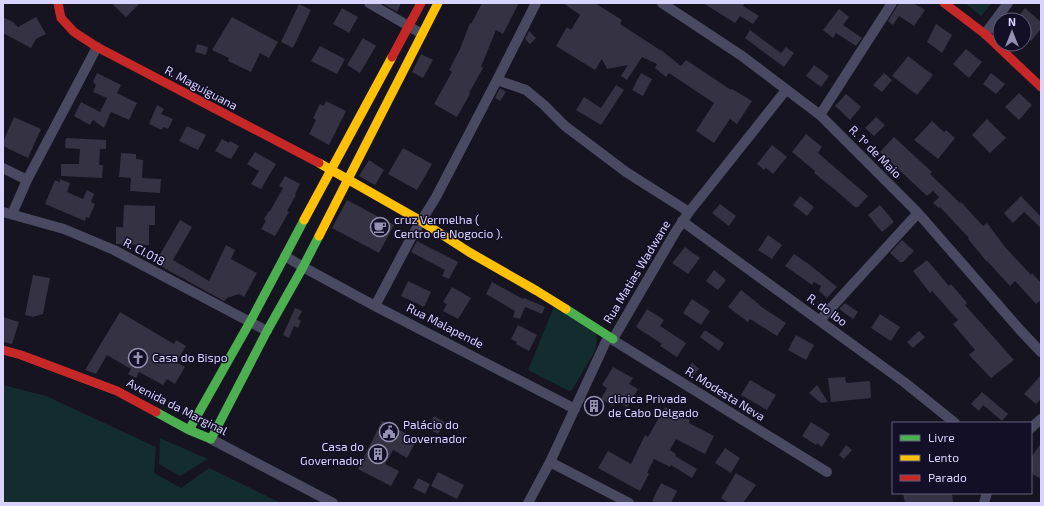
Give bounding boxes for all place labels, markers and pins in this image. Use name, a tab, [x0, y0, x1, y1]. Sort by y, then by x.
place label: cruz Vermelha ( Centro de Nogocio ).	[394, 212, 503, 240]
cafe icon: cruz Vermelha ( Centro de Nogocio ).	[369, 216, 391, 238]
church icon: Casa do Bispo	[127, 347, 149, 369]
place label: Casa do Bispo	[152, 350, 228, 364]
place label: clinica Privada de Cabo Delgado	[608, 391, 699, 419]
building icon: clinica Privada de Cabo Delgado	[583, 395, 605, 417]
place label: Palácio do Governador	[403, 417, 467, 445]
public building icon: Palácio do Governador	[378, 421, 400, 443]
place label: Casa do Governador	[300, 439, 364, 467]
building icon: Casa do Governador	[367, 443, 389, 465]

